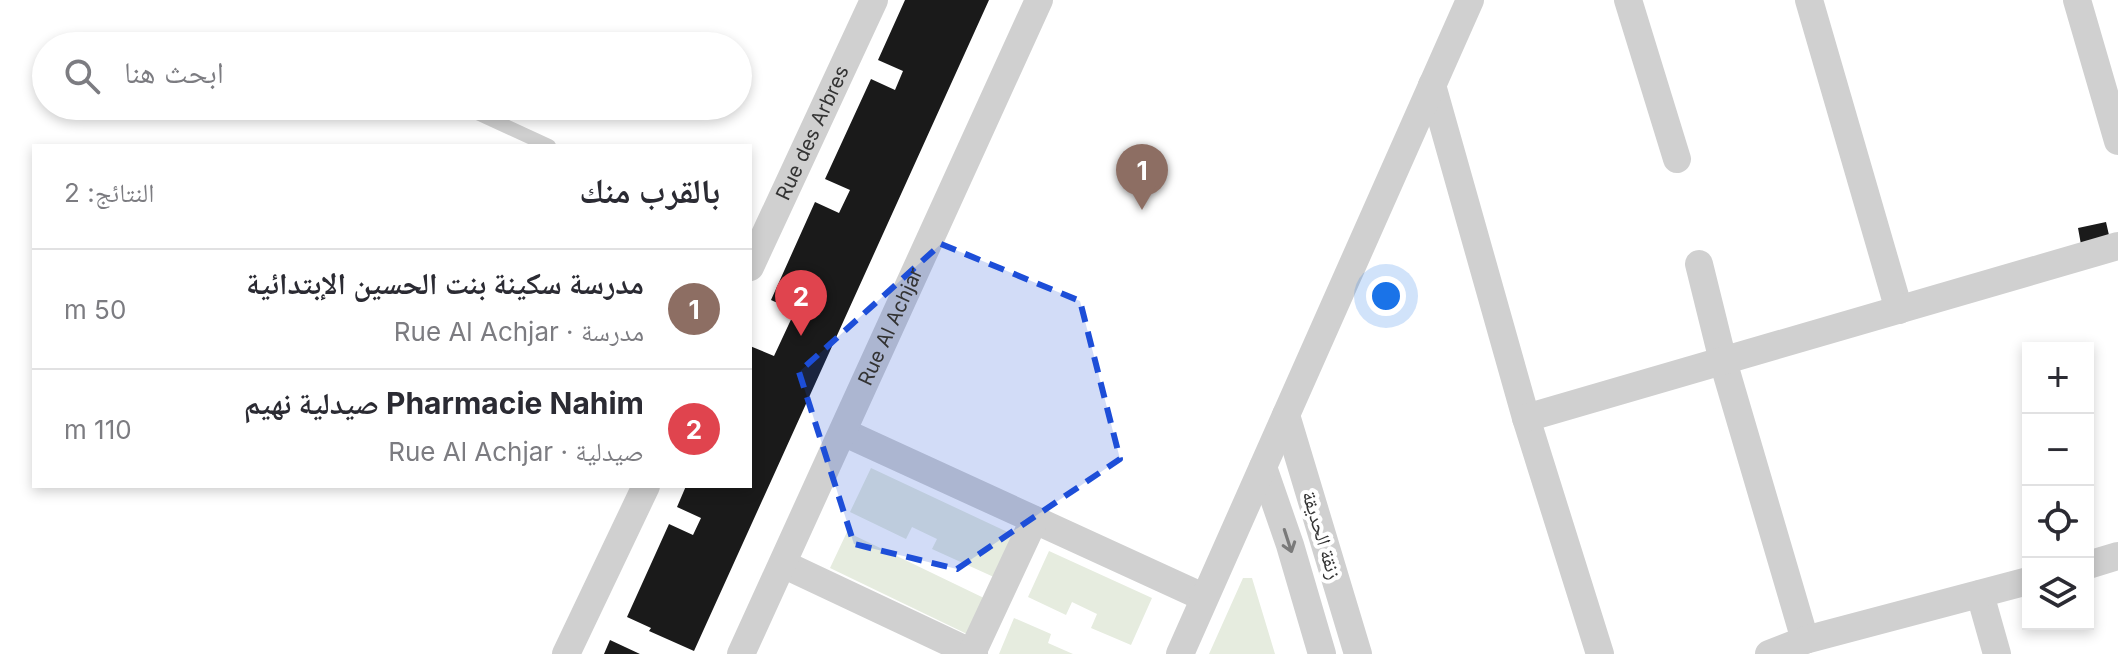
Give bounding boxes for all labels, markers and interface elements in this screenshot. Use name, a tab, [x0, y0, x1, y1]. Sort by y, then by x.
search box	[32, 32, 752, 120]
icon: search	[60, 54, 104, 98]
text: ابحث هنا	[124, 54, 224, 90]
street label: Rue des Arbres	[771, 62, 854, 204]
pin: 1	[1116, 144, 1168, 210]
text: بالقرب منك	[579, 170, 720, 211]
text: النتائج: 2	[64, 177, 154, 208]
street label: Rue Al Achjar	[853, 263, 928, 389]
text: مدرسة سكينة بنت الحسين الإبتدائية	[246, 265, 644, 301]
pin: 2	[775, 270, 827, 336]
your location	[1366, 276, 1406, 316]
text: 50 m	[64, 294, 126, 325]
text: 1	[688, 294, 700, 325]
text: مدرسة · Rue Al Achjar	[394, 316, 644, 347]
map controls	[2022, 342, 2094, 630]
button: +	[2022, 342, 2094, 414]
text: Pharmacie Nahim صيدلية نهيم	[244, 385, 644, 421]
text: 110 m	[64, 414, 132, 445]
text: 2	[686, 414, 702, 445]
button: −	[2022, 414, 2094, 486]
text: صيدلية · Rue Al Achjar	[388, 436, 644, 467]
button: locate	[2022, 486, 2094, 558]
street label: زنقة الحديقة	[1297, 488, 1347, 582]
one-way arrow	[1282, 528, 1297, 553]
button: layers	[2022, 558, 2094, 630]

